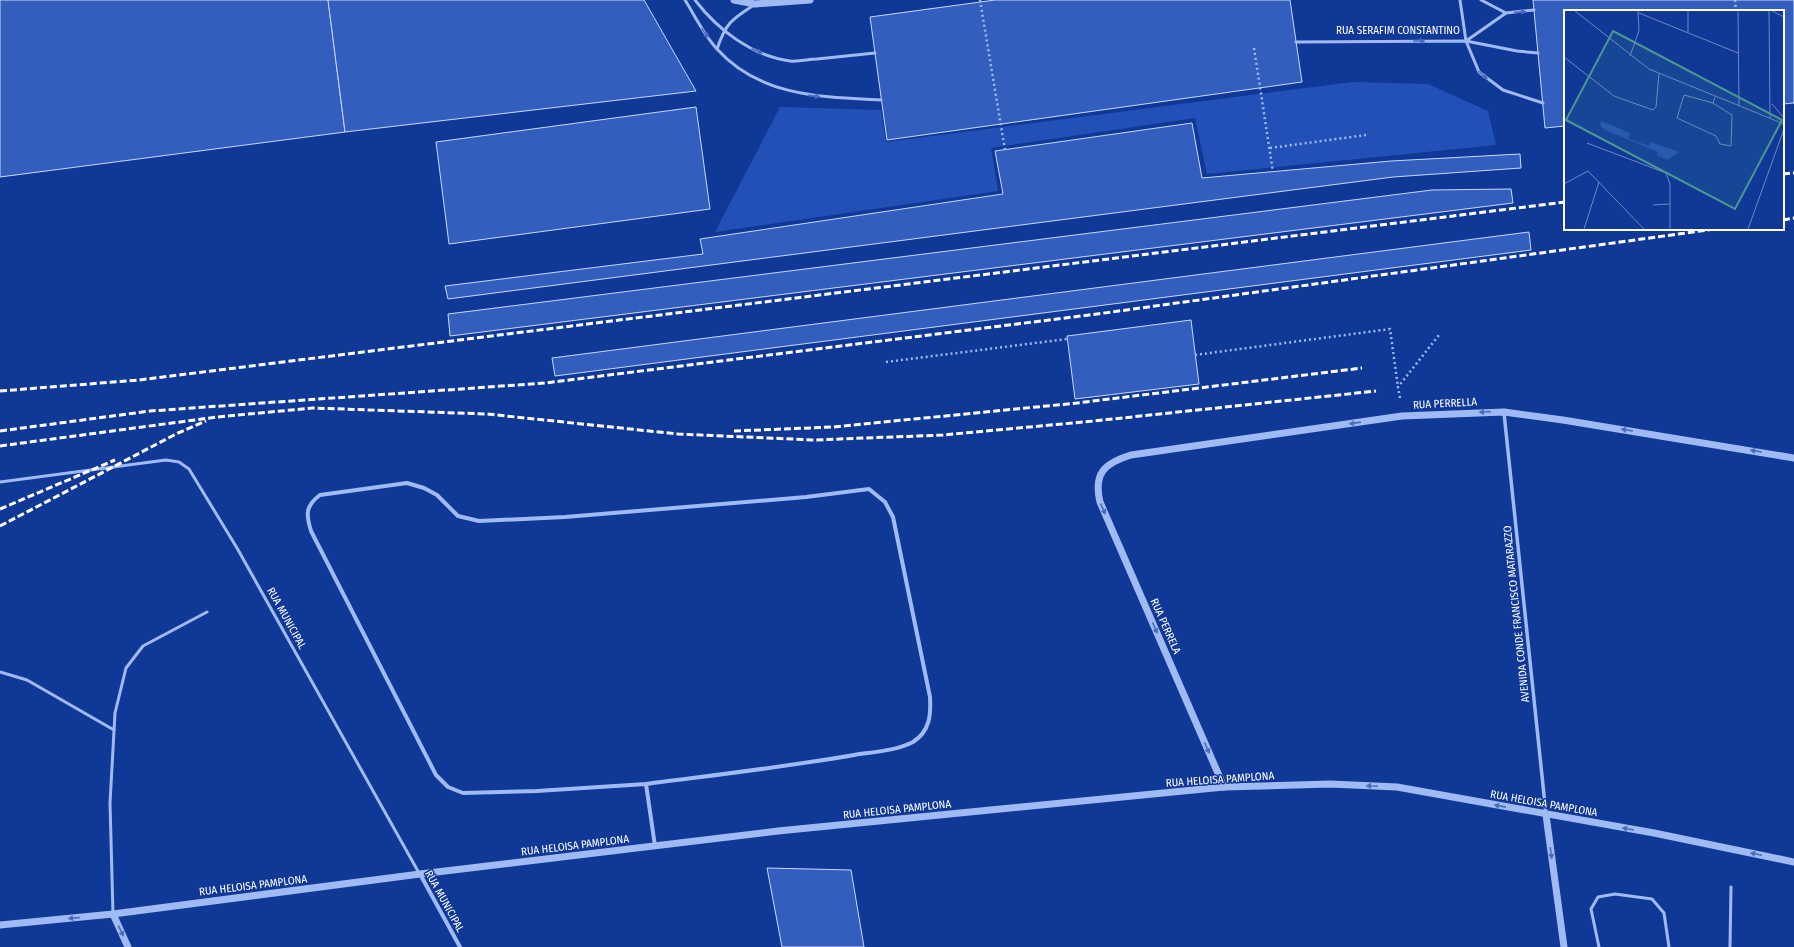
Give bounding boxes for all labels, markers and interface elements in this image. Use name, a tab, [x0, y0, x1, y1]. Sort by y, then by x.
one-way arrow	[1514, 8, 1526, 15]
inset map	[1564, 10, 1784, 230]
street label: RUA SERAFIM CONSTANTINO	[1336, 24, 1460, 37]
one-way arrow	[701, 28, 709, 38]
one-way arrow	[1413, 38, 1426, 44]
one-way arrow	[751, 48, 762, 54]
one-way arrow	[1478, 71, 1489, 79]
one-way arrow	[808, 93, 820, 99]
street label: RUA PERRELLA	[1413, 395, 1478, 412]
one-way arrow	[1479, 409, 1491, 416]
one-way arrow	[1349, 420, 1361, 426]
one-way arrow	[1621, 427, 1633, 433]
one-way arrow	[1749, 448, 1762, 454]
one-way arrow	[1100, 504, 1106, 515]
street label: AVENIDA CONDE FRANCISCO MATARAZZO	[1501, 525, 1532, 703]
street label: RUA MUNICIPAL	[264, 585, 309, 652]
street label: RUA PERRELA	[1148, 596, 1184, 656]
one-way arrow	[1152, 623, 1158, 634]
one-way arrow	[1204, 742, 1210, 753]
street label: RUA HELOISA PAMPLONA	[1165, 769, 1275, 790]
one-way arrow	[1366, 782, 1378, 789]
street label: RUA HELOISA PAMPLONA	[1489, 788, 1599, 819]
street label: RUA HELOISA PAMPLONA	[842, 797, 952, 822]
one-way arrow	[1494, 803, 1506, 809]
one-way arrow	[1622, 825, 1635, 831]
street label: RUA HELOISA PAMPLONA	[520, 832, 630, 859]
one-way arrow	[1548, 847, 1554, 859]
one-way arrow	[1750, 851, 1762, 857]
street label: RUA MUNICIPAL	[422, 868, 467, 935]
street label: RUA HELOISA PAMPLONA	[198, 872, 308, 899]
one-way arrow	[68, 915, 80, 921]
one-way arrow	[118, 925, 124, 937]

